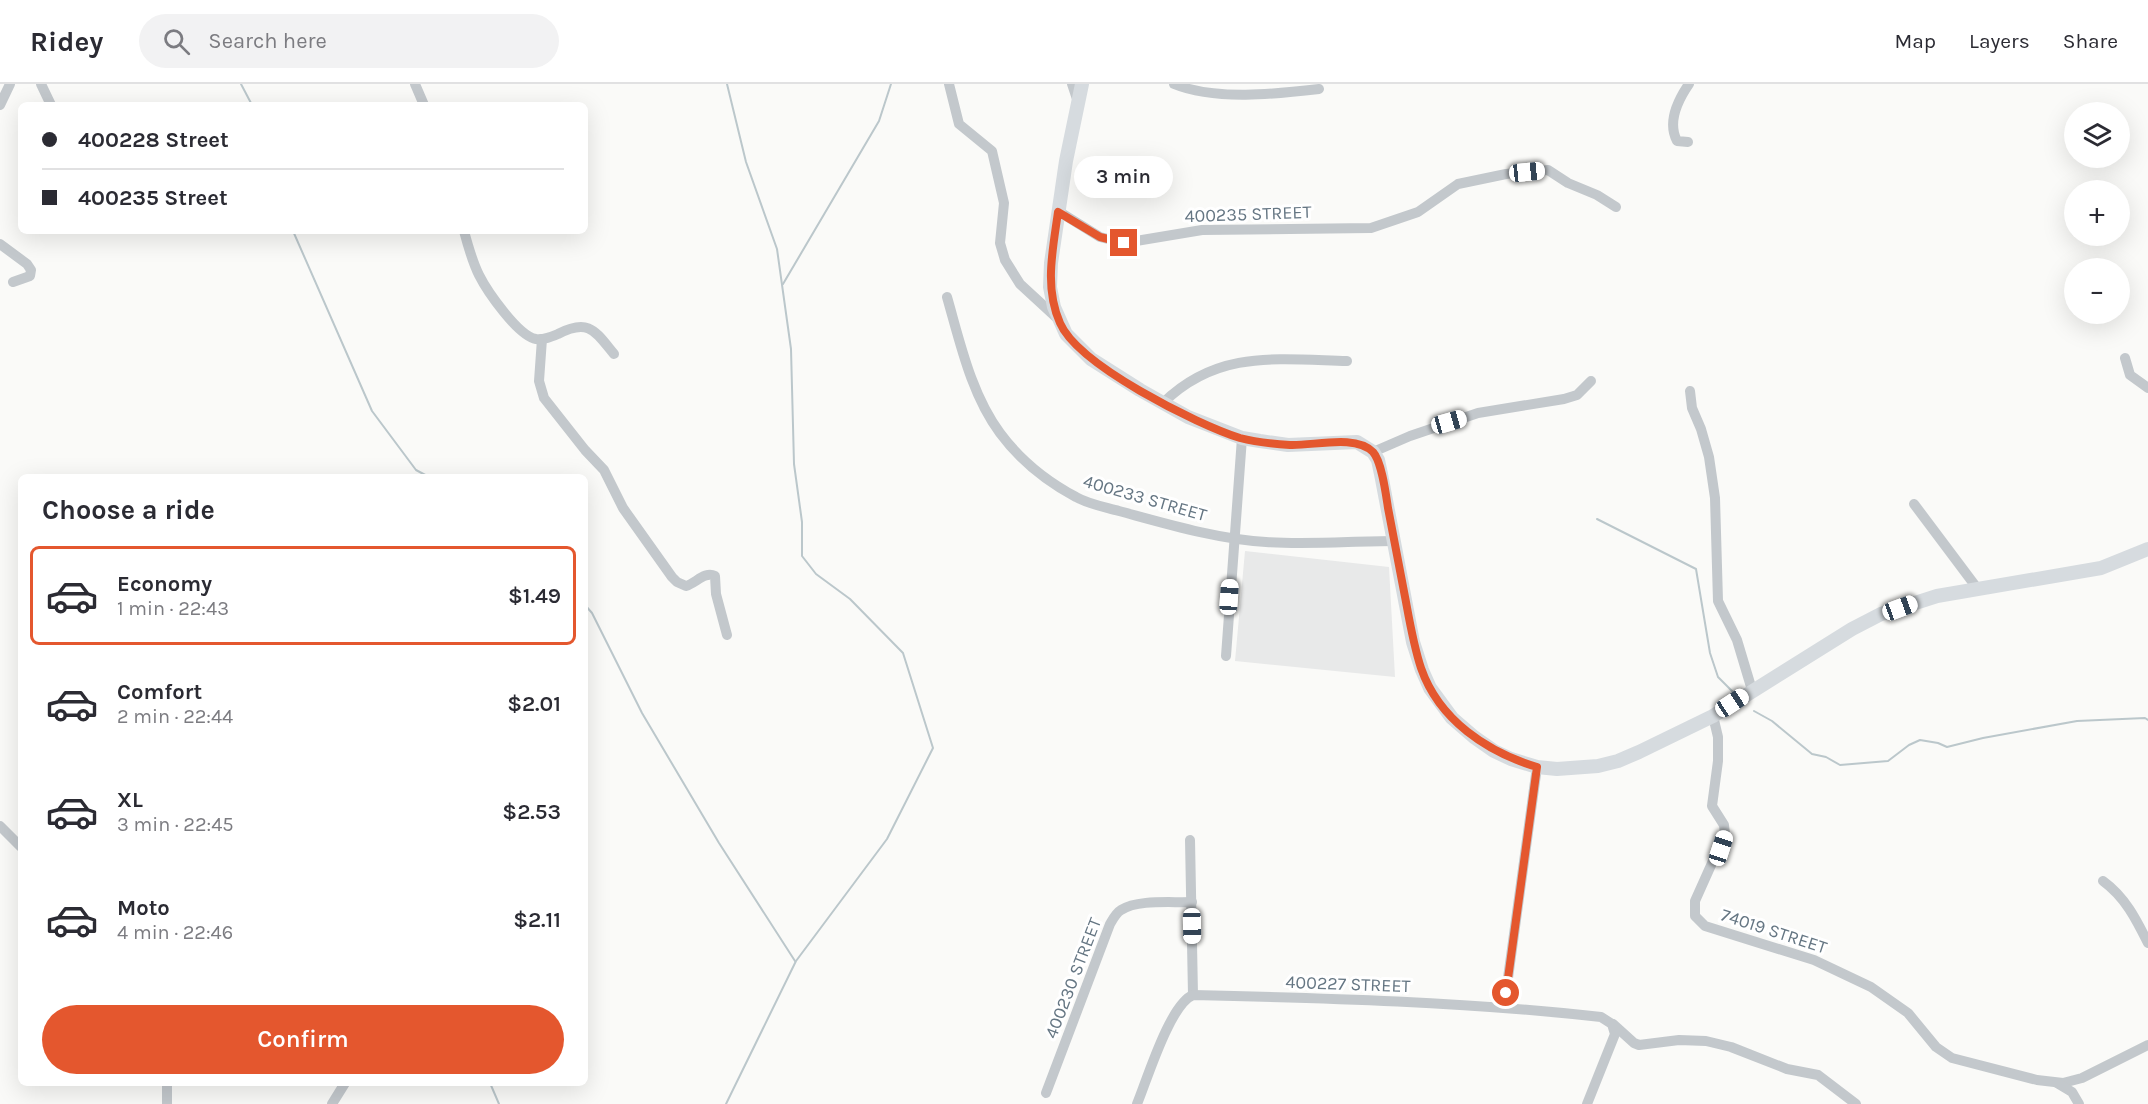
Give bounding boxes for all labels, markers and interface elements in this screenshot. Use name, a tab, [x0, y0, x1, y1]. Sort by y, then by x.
search box	[139, 14, 559, 68]
text: Ridey	[30, 25, 103, 58]
icon: search	[160, 25, 193, 58]
text: Search here	[208, 28, 327, 54]
text: Map	[1894, 29, 1936, 53]
text: Layers	[1969, 29, 2030, 53]
text: Share	[2063, 29, 2118, 53]
map controls	[2064, 102, 2130, 324]
button: layers	[2064, 102, 2130, 168]
text: 400228 Street	[78, 127, 229, 153]
callout: 3 min	[1074, 156, 1174, 198]
car	[1508, 161, 1546, 183]
text: 3 min	[1096, 165, 1151, 188]
button: +	[2064, 180, 2130, 246]
text: 400235 Street	[78, 185, 228, 211]
street label: 400235 STREET	[1184, 201, 1312, 227]
route end	[1110, 229, 1137, 256]
button: −	[2064, 258, 2130, 324]
car	[1429, 408, 1469, 436]
street label: 400233 STREET	[1081, 470, 1209, 526]
text: Choose a ride	[42, 494, 215, 526]
icon: car	[45, 569, 99, 623]
text: Economy	[117, 571, 212, 597]
car	[1219, 578, 1239, 616]
text: $1.49	[508, 583, 561, 609]
car	[1880, 593, 1920, 623]
text: 1 min · 22:43	[117, 597, 229, 620]
icon: car	[45, 677, 99, 731]
text: Comfort	[117, 679, 202, 705]
car	[1712, 686, 1752, 720]
text: $2.01	[507, 691, 561, 717]
text: 2 min · 22:44	[117, 705, 233, 728]
icon: car	[45, 785, 99, 839]
text: XL	[117, 787, 143, 813]
text: $2.53	[502, 799, 561, 825]
text: 3 min · 22:45	[117, 813, 234, 836]
car	[1707, 828, 1735, 868]
icon: car	[45, 893, 99, 947]
text: Moto	[117, 895, 170, 921]
street label: 74019 STREET	[1718, 904, 1830, 958]
text: $2.11	[513, 907, 561, 933]
car	[1183, 908, 1201, 944]
street label: 400230 STREET	[1040, 914, 1106, 1042]
text: 4 min · 22:46	[117, 921, 233, 944]
street label: 400227 STREET	[1285, 971, 1411, 997]
route start	[1492, 979, 1519, 1006]
button: Confirm	[42, 1005, 564, 1074]

